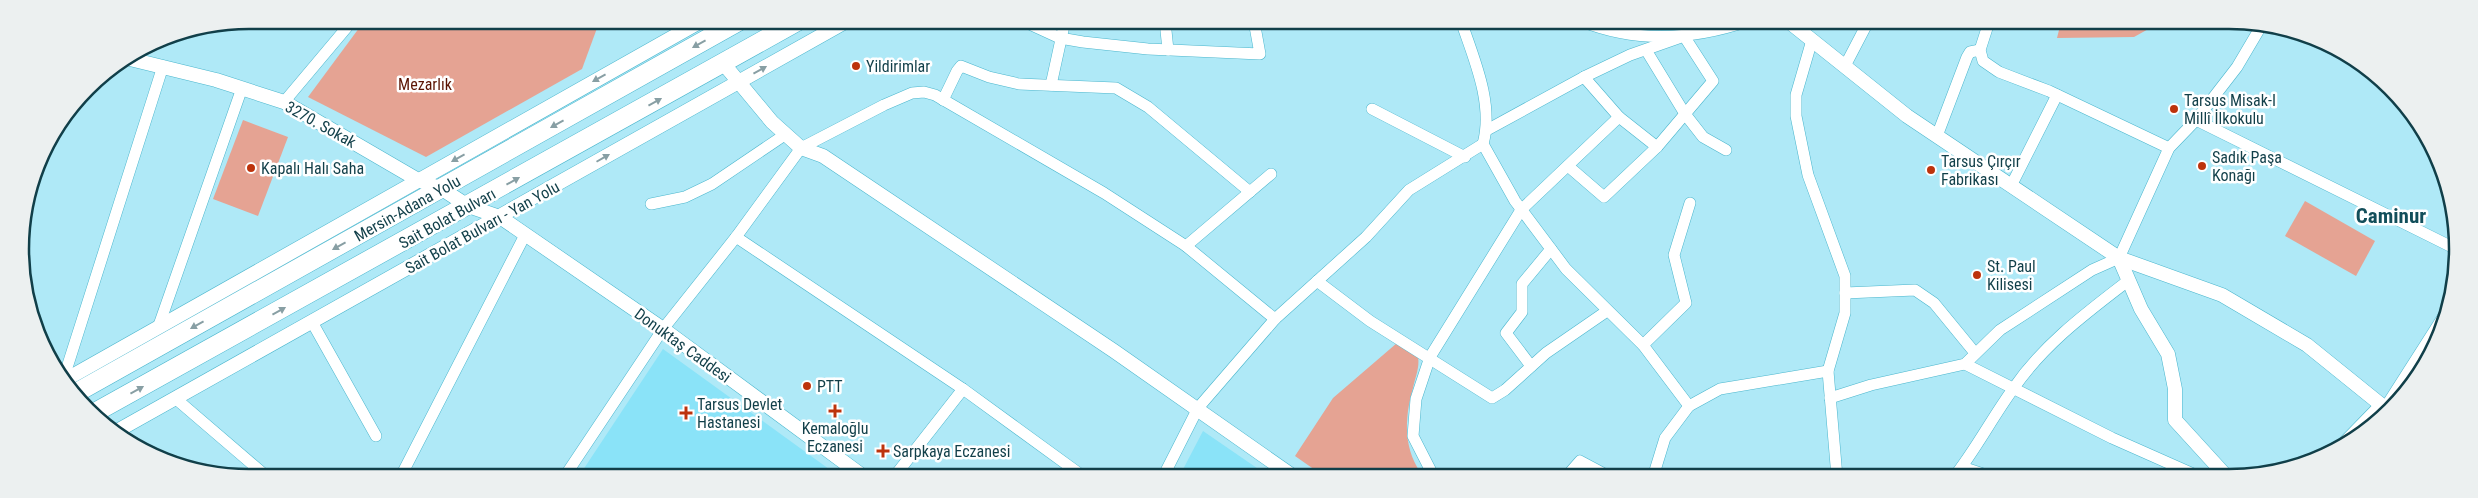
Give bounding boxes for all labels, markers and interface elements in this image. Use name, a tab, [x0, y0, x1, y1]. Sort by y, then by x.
one-way arrow	[692, 40, 705, 49]
place label: Yildirimlar	[866, 57, 930, 76]
marker: Yildirimlar	[850, 60, 862, 72]
one-way arrow	[753, 65, 766, 74]
one-way arrow	[593, 74, 606, 83]
park label: Mezarlık	[398, 75, 453, 94]
place label: Tarsus Misak-I Millî İlkokulu	[2184, 91, 2276, 128]
street label: 3270. Sokak	[282, 97, 360, 152]
one-way arrow	[648, 97, 661, 106]
marker: Tarsus Misak-I Millî İlkokulu	[2168, 103, 2180, 115]
one-way arrow	[550, 120, 564, 128]
place label: Sadık Paşa Konağı	[2212, 148, 2282, 185]
place label: Tarsus Çırçır Fabrikası	[1941, 152, 2021, 189]
one-way arrow	[450, 154, 465, 162]
one-way arrow	[597, 154, 610, 163]
place label: Kapalı Halı Saha	[261, 159, 364, 178]
marker: Sadık Paşa Konağı	[2196, 160, 2208, 172]
marker: Kapalı Halı Saha	[245, 162, 257, 174]
marker: Tarsus Çırçır Fabrikası	[1925, 164, 1937, 176]
street label: Mersin-Adana Yolu	[351, 171, 464, 245]
street label: Sait Bolat Bulvarı - Yan Yolu	[402, 177, 563, 278]
one-way arrow	[506, 177, 520, 185]
street label: Sait Bolat Bulvarı	[396, 184, 499, 253]
district label: Caminur	[2356, 204, 2426, 228]
one-way arrow	[331, 242, 346, 250]
place label: St. Paul Kilisesi	[1987, 257, 2036, 294]
marker: St. Paul Kilisesi	[1971, 269, 1983, 281]
street label: Donuktaş Caddesi	[631, 304, 735, 387]
one-way arrow	[272, 307, 287, 315]
one-way arrow	[190, 321, 204, 330]
place label: PTT	[817, 377, 843, 396]
marker: PTT	[801, 380, 813, 392]
one-way arrow	[130, 386, 144, 394]
place label: Tarsus Devlet Hastanesi	[697, 395, 783, 432]
marker: Kemaloğlu Eczanesi	[829, 405, 841, 417]
marker: Tarsus Devlet Hastanesi	[679, 406, 693, 420]
place label: Kemaloğlu Eczanesi	[802, 419, 868, 456]
place label: Sarpkaya Eczanesi	[893, 442, 1010, 461]
marker: Sarpkaya Eczanesi	[877, 445, 889, 457]

